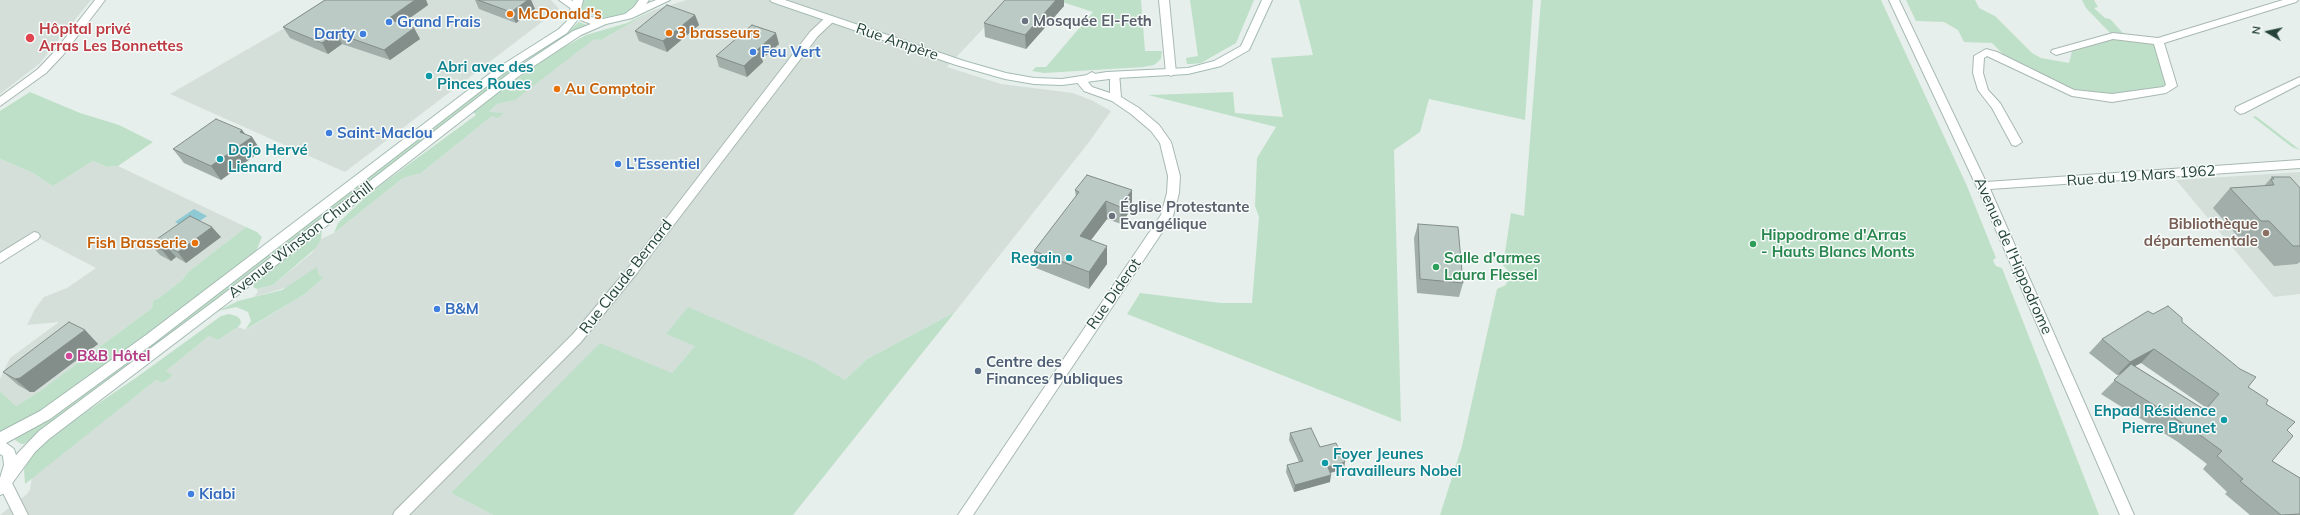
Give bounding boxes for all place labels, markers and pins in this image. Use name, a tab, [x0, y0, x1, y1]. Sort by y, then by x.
place label: McDonald's	[518, 5, 602, 23]
marker: McDonald's	[505, 9, 515, 19]
place label: Mosquée El-Feth	[1033, 12, 1152, 30]
place label: Grand Frais	[397, 13, 481, 31]
marker: Mosquée El-Feth	[1020, 16, 1030, 26]
marker: Grand Frais	[384, 17, 394, 27]
place label: Hôpital privé Arras Les Bonnettes	[39, 20, 183, 55]
place label: 3 brasseurs	[677, 24, 760, 42]
place label: Darty	[314, 25, 355, 43]
marker: 3 brasseurs	[664, 28, 674, 38]
marker: Darty	[358, 29, 368, 39]
marker: Hôpital privé Arras Les Bonnettes	[24, 32, 36, 44]
place label: Feu Vert	[761, 43, 821, 61]
marker: Feu Vert	[748, 47, 758, 57]
place label: Abri avec des Pinces Roues	[437, 58, 534, 93]
marker: Abri avec des Pinces Roues	[424, 71, 434, 81]
place label: Au Comptoir	[565, 80, 655, 98]
marker: Au Comptoir	[552, 84, 562, 94]
place label: Saint-Maclou	[337, 124, 433, 142]
marker: Saint-Maclou	[324, 128, 334, 138]
place label: Dojo Hervé Lienard	[228, 141, 308, 176]
marker: Dojo Hervé Lienard	[215, 154, 225, 164]
place label: L’Essentiel	[626, 155, 700, 173]
marker: L’Essentiel	[613, 159, 623, 169]
place label: Église Protestante Evangélique	[1120, 198, 1249, 233]
marker: Église Protestante Evangélique	[1107, 211, 1117, 221]
place label: Bibliothèque départementale	[2144, 215, 2258, 250]
place label: Hippodrome d'Arras - Hauts Blancs Monts	[1761, 226, 1915, 261]
marker: Bibliothèque départementale	[2261, 228, 2271, 238]
place label: Fish Brasserie	[87, 234, 187, 252]
marker: Fish Brasserie	[190, 238, 200, 248]
marker: Hippodrome d'Arras - Hauts Blancs Monts	[1748, 239, 1758, 249]
place label: Regain	[1011, 249, 1061, 267]
place label: Salle d'armes Laura Flessel	[1444, 249, 1540, 284]
marker: Regain	[1064, 253, 1074, 263]
marker: Salle d'armes Laura Flessel	[1431, 262, 1441, 272]
place label: B&M	[445, 300, 479, 318]
marker: B&M	[432, 304, 442, 314]
place label: B&B Hôtel	[77, 347, 150, 365]
marker: B&B Hôtel	[64, 351, 74, 361]
place label: Centre des Finances Publiques	[986, 353, 1123, 388]
marker: Centre des Finances Publiques	[973, 366, 983, 376]
place label: Ehpad Résidence Pierre Brunet	[2094, 402, 2216, 437]
marker: Ehpad Résidence Pierre Brunet	[2219, 415, 2229, 425]
place label: Foyer Jeunes Travailleurs Nobel	[1333, 445, 1461, 480]
marker: Foyer Jeunes Travailleurs Nobel	[1320, 458, 1330, 468]
place label: Kiabi	[199, 485, 235, 503]
marker: Kiabi	[186, 489, 196, 499]

